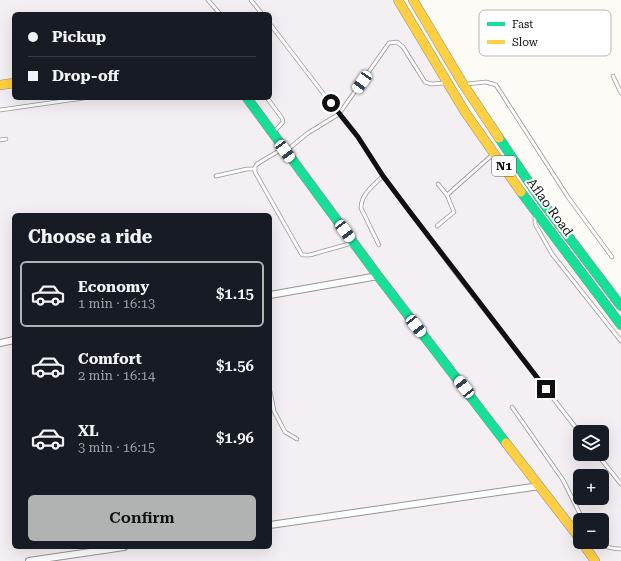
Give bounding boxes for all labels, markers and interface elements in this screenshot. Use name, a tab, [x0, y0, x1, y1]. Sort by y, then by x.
legend	[479, 10, 611, 56]
text: Fast	[512, 18, 533, 31]
text: Pickup	[52, 28, 106, 46]
text: Slow	[512, 36, 539, 49]
text: Drop-off	[52, 67, 119, 85]
car	[350, 69, 374, 95]
route start	[322, 94, 340, 112]
car	[273, 138, 297, 164]
road number: N1	[492, 156, 516, 176]
street label: Aflao Road	[524, 175, 576, 239]
car	[333, 218, 357, 244]
text: Choose a ride	[28, 226, 152, 247]
icon: car	[30, 276, 66, 312]
text: Economy	[78, 278, 149, 296]
text: $1.15	[216, 285, 254, 303]
text: 1 min · 16:13	[78, 296, 155, 311]
car	[404, 313, 428, 339]
icon: car	[30, 348, 66, 384]
text: Comfort	[78, 350, 142, 368]
text: $1.56	[216, 357, 254, 375]
text: 2 min · 16:14	[78, 368, 155, 383]
car	[452, 374, 476, 400]
route end	[537, 380, 555, 398]
icon: car	[30, 420, 66, 456]
text: XL	[78, 422, 99, 440]
map controls	[573, 425, 609, 549]
button: layers	[573, 425, 609, 461]
text: $1.96	[216, 429, 254, 447]
text: 3 min · 16:15	[78, 440, 155, 455]
button: +	[573, 469, 609, 505]
button: Confirm	[28, 495, 256, 541]
button: −	[573, 513, 609, 549]

